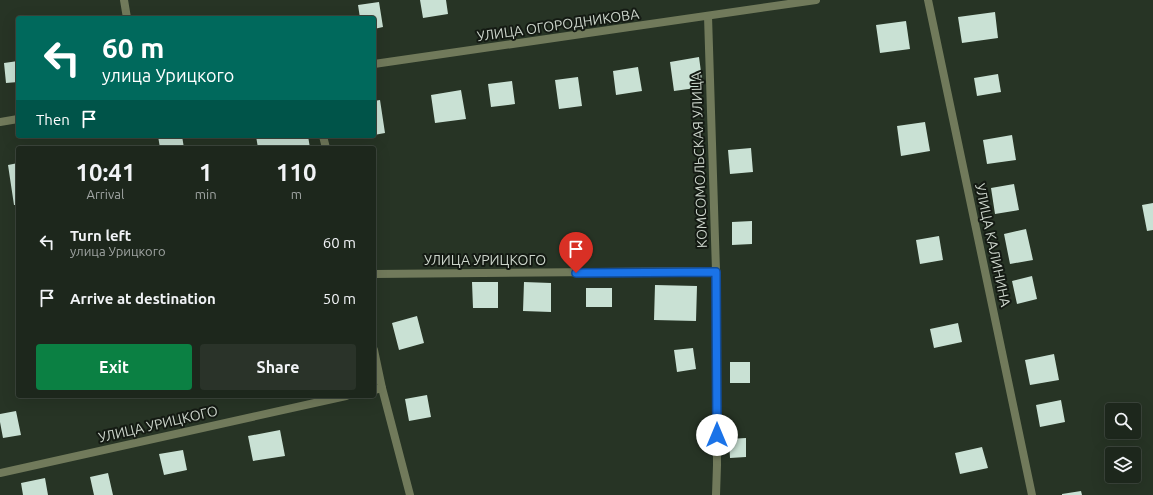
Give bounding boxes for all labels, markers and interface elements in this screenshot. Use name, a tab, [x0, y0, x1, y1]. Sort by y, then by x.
street label: УЛИЦА ОГОРОДНИКОВА	[476, 6, 640, 44]
icon: left	[36, 32, 88, 84]
text: 60 m	[102, 32, 164, 63]
text: улица Урицкого	[102, 65, 234, 85]
street label: КОМСОМОЛЬСКАЯ УЛИЦА	[688, 72, 710, 248]
icon: arrive	[78, 108, 100, 130]
text: Then	[36, 111, 70, 128]
text: 10:41	[75, 159, 135, 186]
text: 1	[199, 159, 212, 186]
text: 110	[276, 159, 317, 186]
street label: УЛИЦА КАЛИНИНА	[972, 182, 1014, 308]
text: Arrival	[86, 187, 124, 201]
text: min	[195, 187, 217, 201]
text: m	[291, 187, 302, 201]
text: Turn left	[70, 227, 131, 244]
icon: left	[36, 231, 58, 253]
pin	[559, 232, 593, 273]
text: 60 m	[323, 234, 356, 251]
icon: arrive	[565, 238, 587, 260]
text: улица Урицкого	[70, 244, 166, 258]
street label: УЛИЦА УРИЦКОГО	[424, 252, 546, 268]
icon: arrive	[36, 287, 58, 309]
text: Arrive at destination	[70, 290, 216, 307]
text: 50 m	[323, 290, 356, 307]
button: Exit	[36, 344, 192, 390]
button: Share	[200, 344, 356, 390]
street label: УЛИЦА УРИЦКОГО	[97, 402, 219, 446]
map controls	[1105, 403, 1141, 483]
button: search	[1105, 403, 1141, 439]
position arrow	[696, 414, 738, 456]
button: layers	[1105, 447, 1141, 483]

